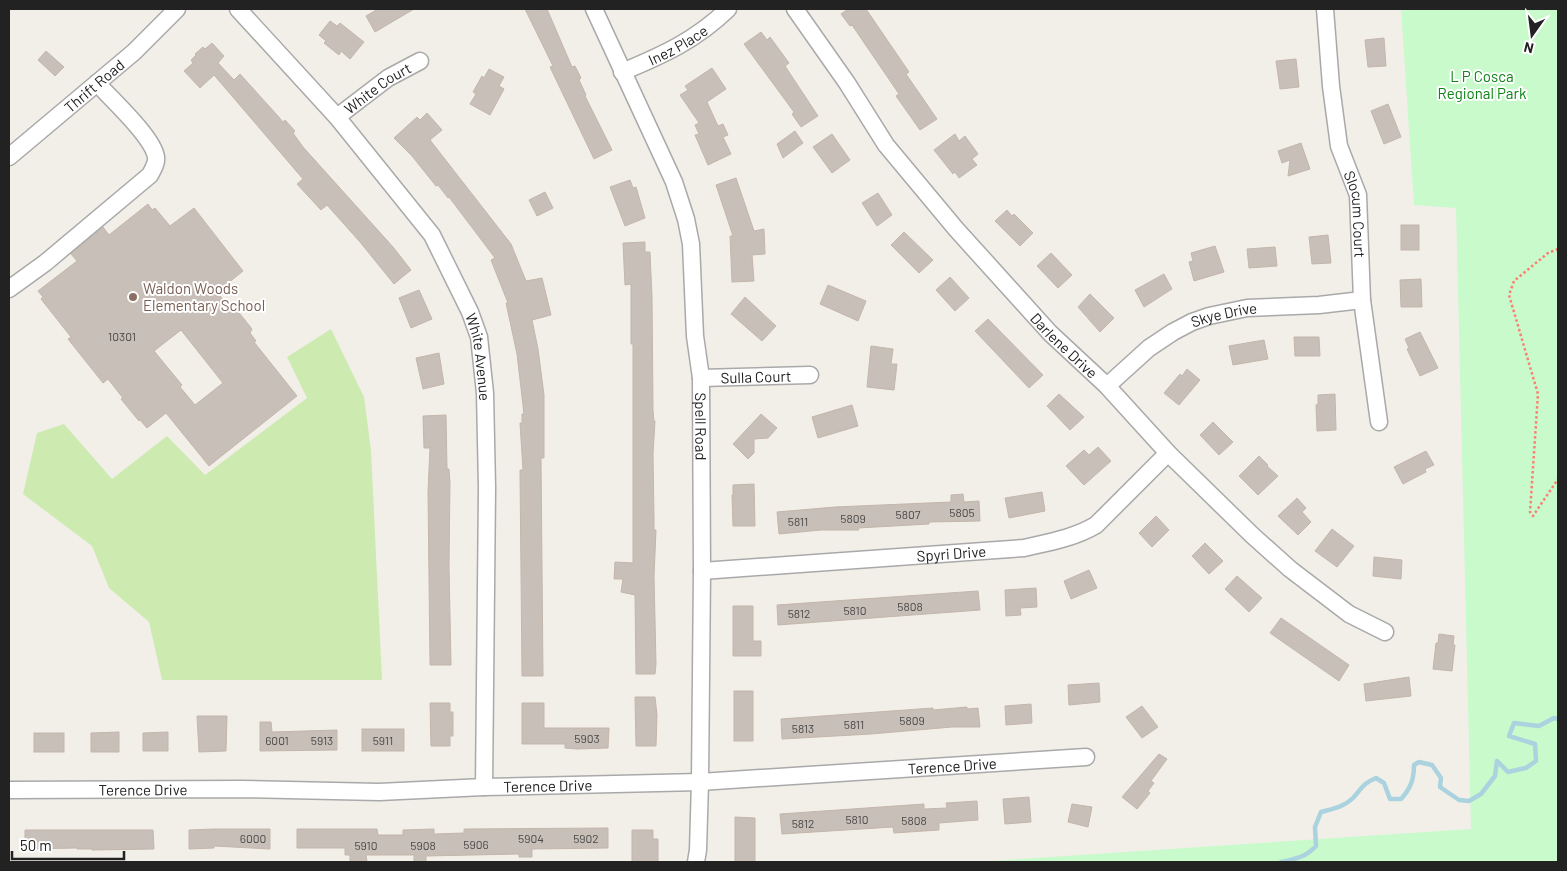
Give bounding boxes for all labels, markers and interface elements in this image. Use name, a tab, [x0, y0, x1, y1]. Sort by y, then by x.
north arrow	[1507, 10, 1557, 60]
street label: Inez Place	[645, 21, 711, 69]
text: N	[1522, 39, 1535, 57]
street label: Thrift Road	[60, 55, 128, 116]
street label: White Court	[340, 58, 414, 117]
park label: L P Cosca Regional Park	[1438, 67, 1527, 102]
street label: Slocum Court	[1340, 168, 1369, 258]
place label: Waldon Woods Elementary School	[143, 279, 265, 314]
marker: Waldon Woods Elementary School	[127, 291, 139, 303]
street label: Skye Drive	[1188, 299, 1257, 331]
street label: Darlene Drive	[1027, 309, 1101, 382]
street label: White Avenue	[462, 310, 494, 401]
house number: 10301	[108, 329, 136, 343]
street label: Sulla Court	[720, 367, 792, 386]
street label: Spell Road	[692, 392, 710, 461]
house number: 5805	[949, 505, 975, 519]
house number: 5807	[896, 507, 921, 521]
house number: 5809	[840, 511, 866, 525]
house number: 5811	[788, 514, 808, 528]
street label: Spyri Drive	[916, 542, 987, 565]
house number: 5808	[897, 599, 923, 613]
house number: 5810	[843, 603, 867, 617]
house number: 5812	[788, 606, 810, 620]
house number: 5809	[899, 713, 925, 727]
house number: 5811	[844, 717, 864, 731]
house number: 5813	[792, 721, 814, 735]
house number: 5903	[574, 731, 600, 745]
house number: 6001	[265, 733, 289, 747]
house number: 5913	[311, 733, 333, 747]
house number: 5911	[373, 733, 393, 747]
street label: Terence Drive	[907, 754, 997, 778]
street label: Terence Drive	[503, 775, 593, 796]
street label: Terence Drive	[98, 780, 188, 799]
house number: 5810	[845, 812, 869, 826]
house number: 5808	[901, 813, 927, 827]
house number: 5812	[792, 816, 814, 830]
scale bar	[12, 828, 125, 860]
house number: 6000	[240, 831, 266, 845]
house number: 5904	[518, 831, 544, 845]
house number: 5902	[573, 831, 599, 845]
text: 50 m	[20, 836, 52, 854]
house number: 5906	[463, 837, 489, 851]
house number: 5910	[354, 838, 378, 852]
house number: 5908	[410, 838, 436, 852]

